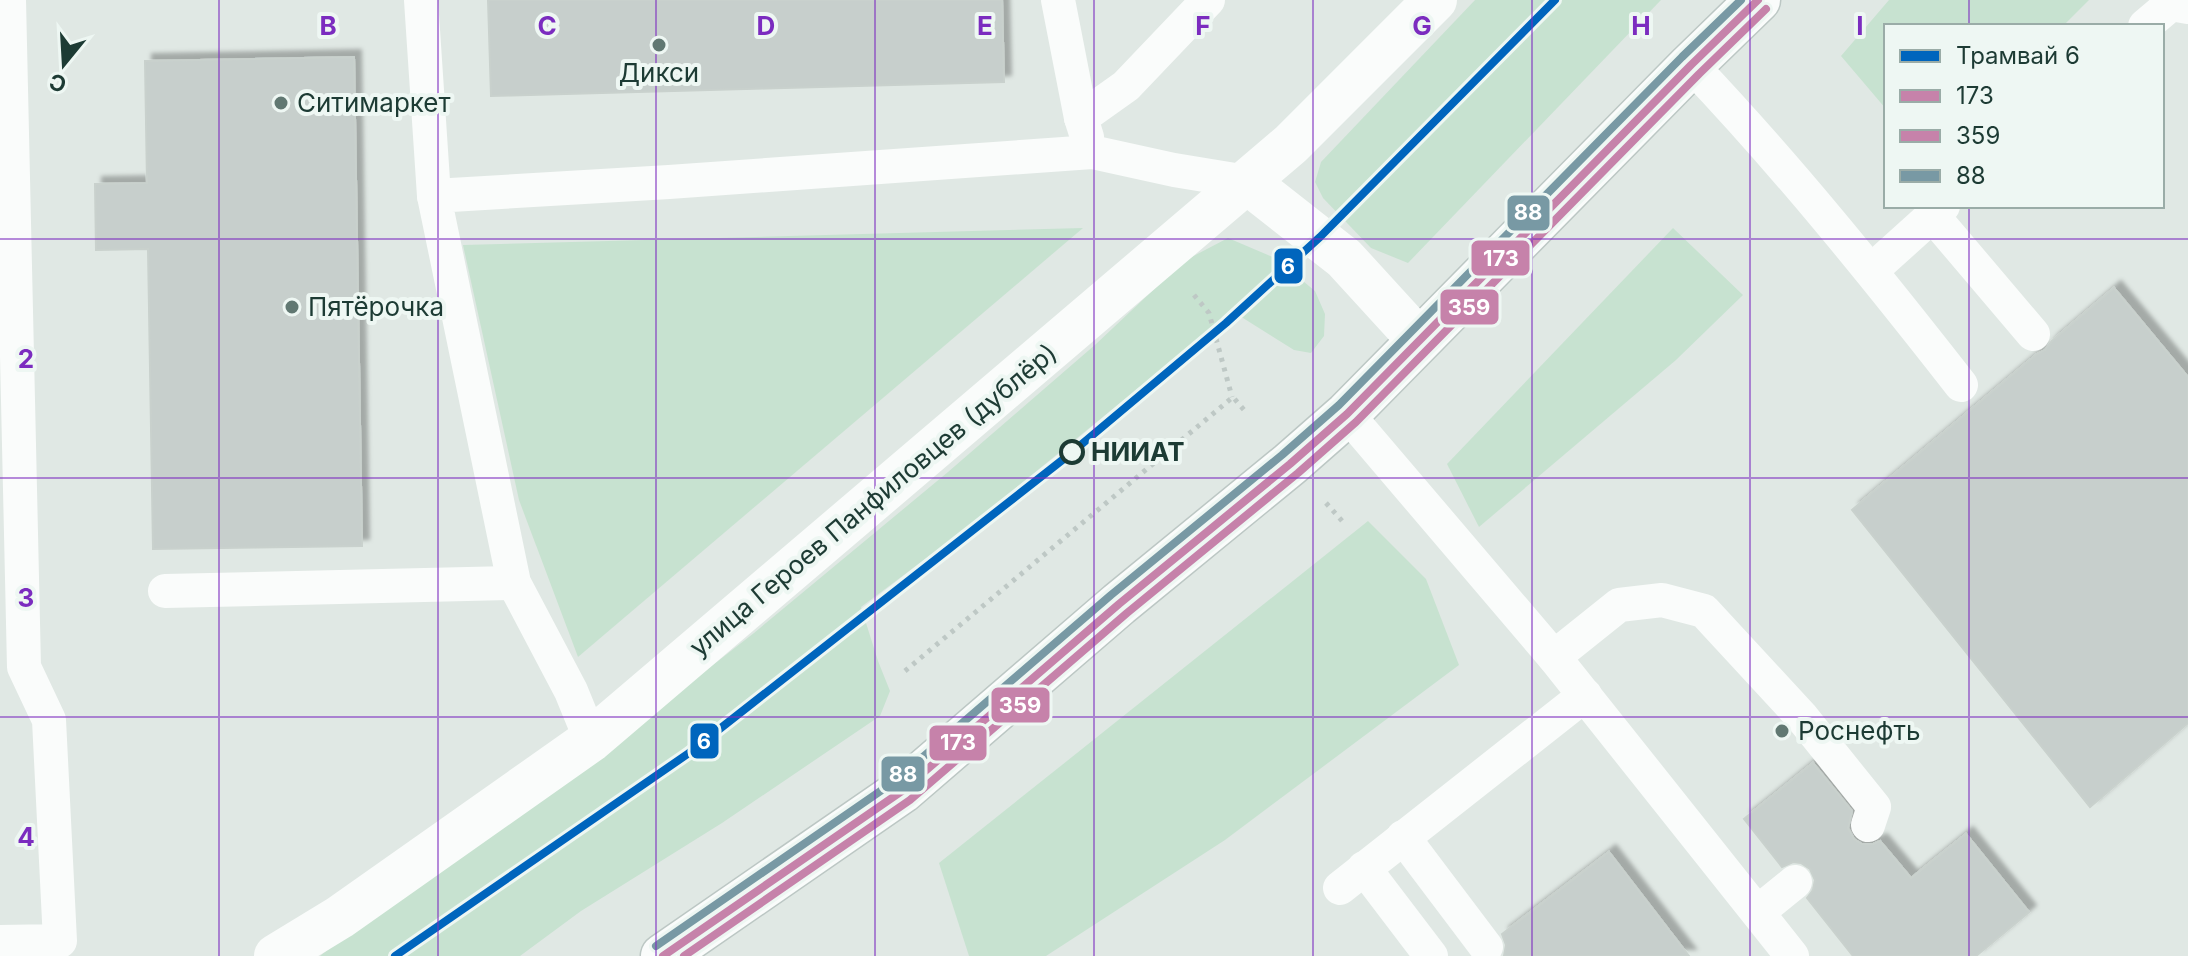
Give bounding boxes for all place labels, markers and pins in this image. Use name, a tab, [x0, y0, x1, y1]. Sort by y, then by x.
marker: Дикси	[650, 36, 668, 54]
place label: Дикси	[619, 57, 699, 88]
place label: Ситимаркет	[297, 87, 451, 118]
marker: Ситимаркет	[272, 94, 290, 112]
place label: Пятёрочка	[308, 291, 444, 322]
marker: Пятёрочка	[283, 298, 301, 316]
place label: НИИАТ	[1091, 436, 1185, 467]
marker: НИИАТ	[1060, 440, 1084, 464]
place label: Роснефть	[1798, 715, 1920, 746]
marker: Роснефть	[1773, 722, 1791, 740]

